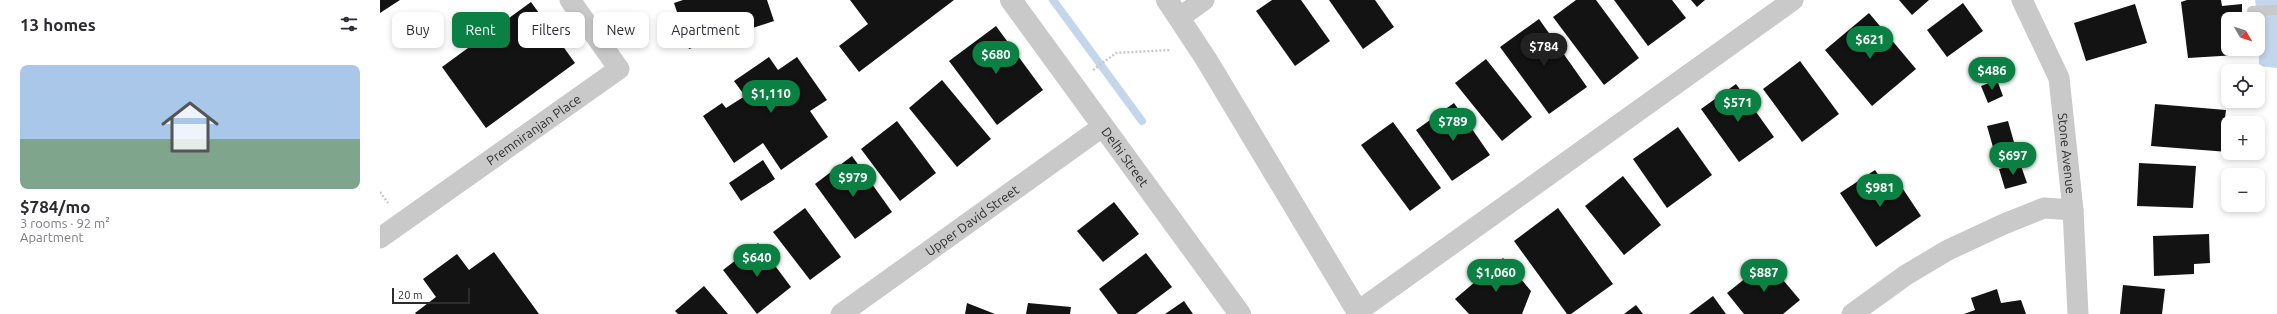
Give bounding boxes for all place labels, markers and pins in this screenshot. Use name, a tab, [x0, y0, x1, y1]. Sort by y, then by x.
pin: $621	[1846, 26, 1894, 60]
pin: $784	[1520, 33, 1568, 67]
pin: $680	[972, 41, 1020, 75]
pin: $486	[1968, 57, 2016, 91]
pin: $1,110	[738, 80, 804, 114]
pin: $571	[1714, 89, 1762, 123]
pin: $789	[1429, 108, 1477, 142]
pin: $697	[1989, 142, 2037, 176]
pin: $979	[829, 164, 877, 198]
pin: $981	[1856, 174, 1904, 208]
pin: $640	[733, 244, 781, 278]
pin: $1,060	[1463, 259, 1529, 293]
pin: $887	[1740, 259, 1788, 293]

